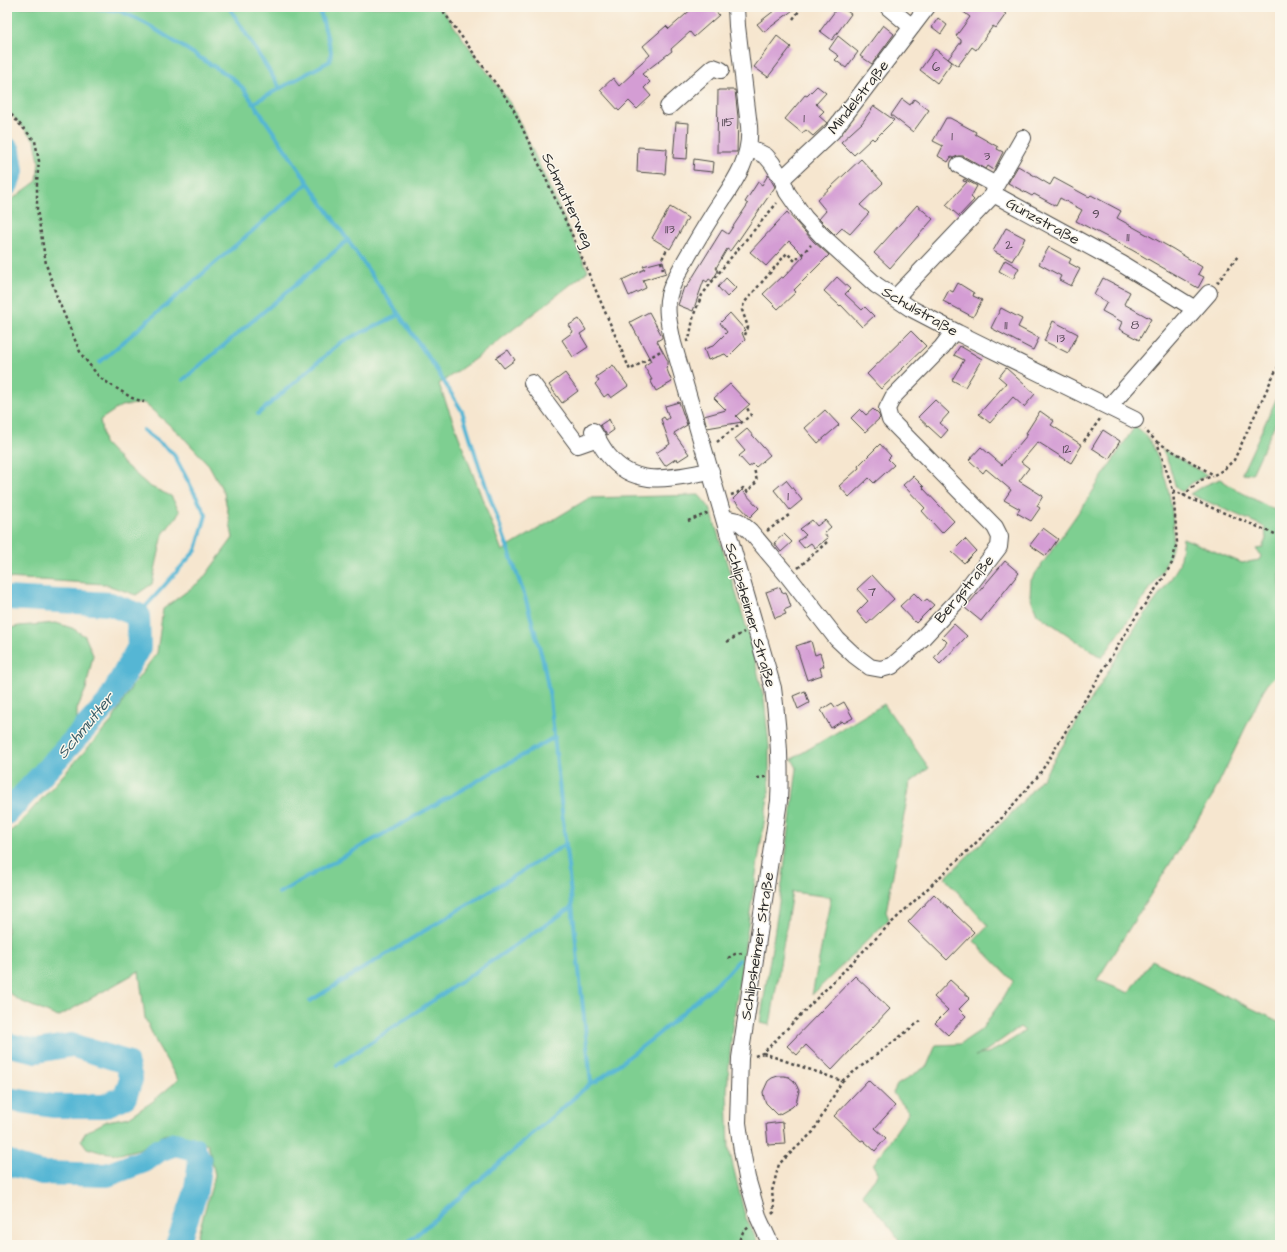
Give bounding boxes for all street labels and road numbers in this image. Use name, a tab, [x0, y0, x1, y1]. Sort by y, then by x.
street label: Mindelstraße	[823, 56, 894, 139]
street label: Schmutterweg	[535, 149, 599, 252]
street label: Günzstraße	[1002, 193, 1083, 250]
street label: Schulstraße	[878, 281, 962, 342]
street label: Schlipsheimer Straße	[720, 540, 781, 690]
street label: Bergstraße	[930, 551, 1000, 629]
street label: Schlipsheimer Straße	[735, 871, 780, 1021]

